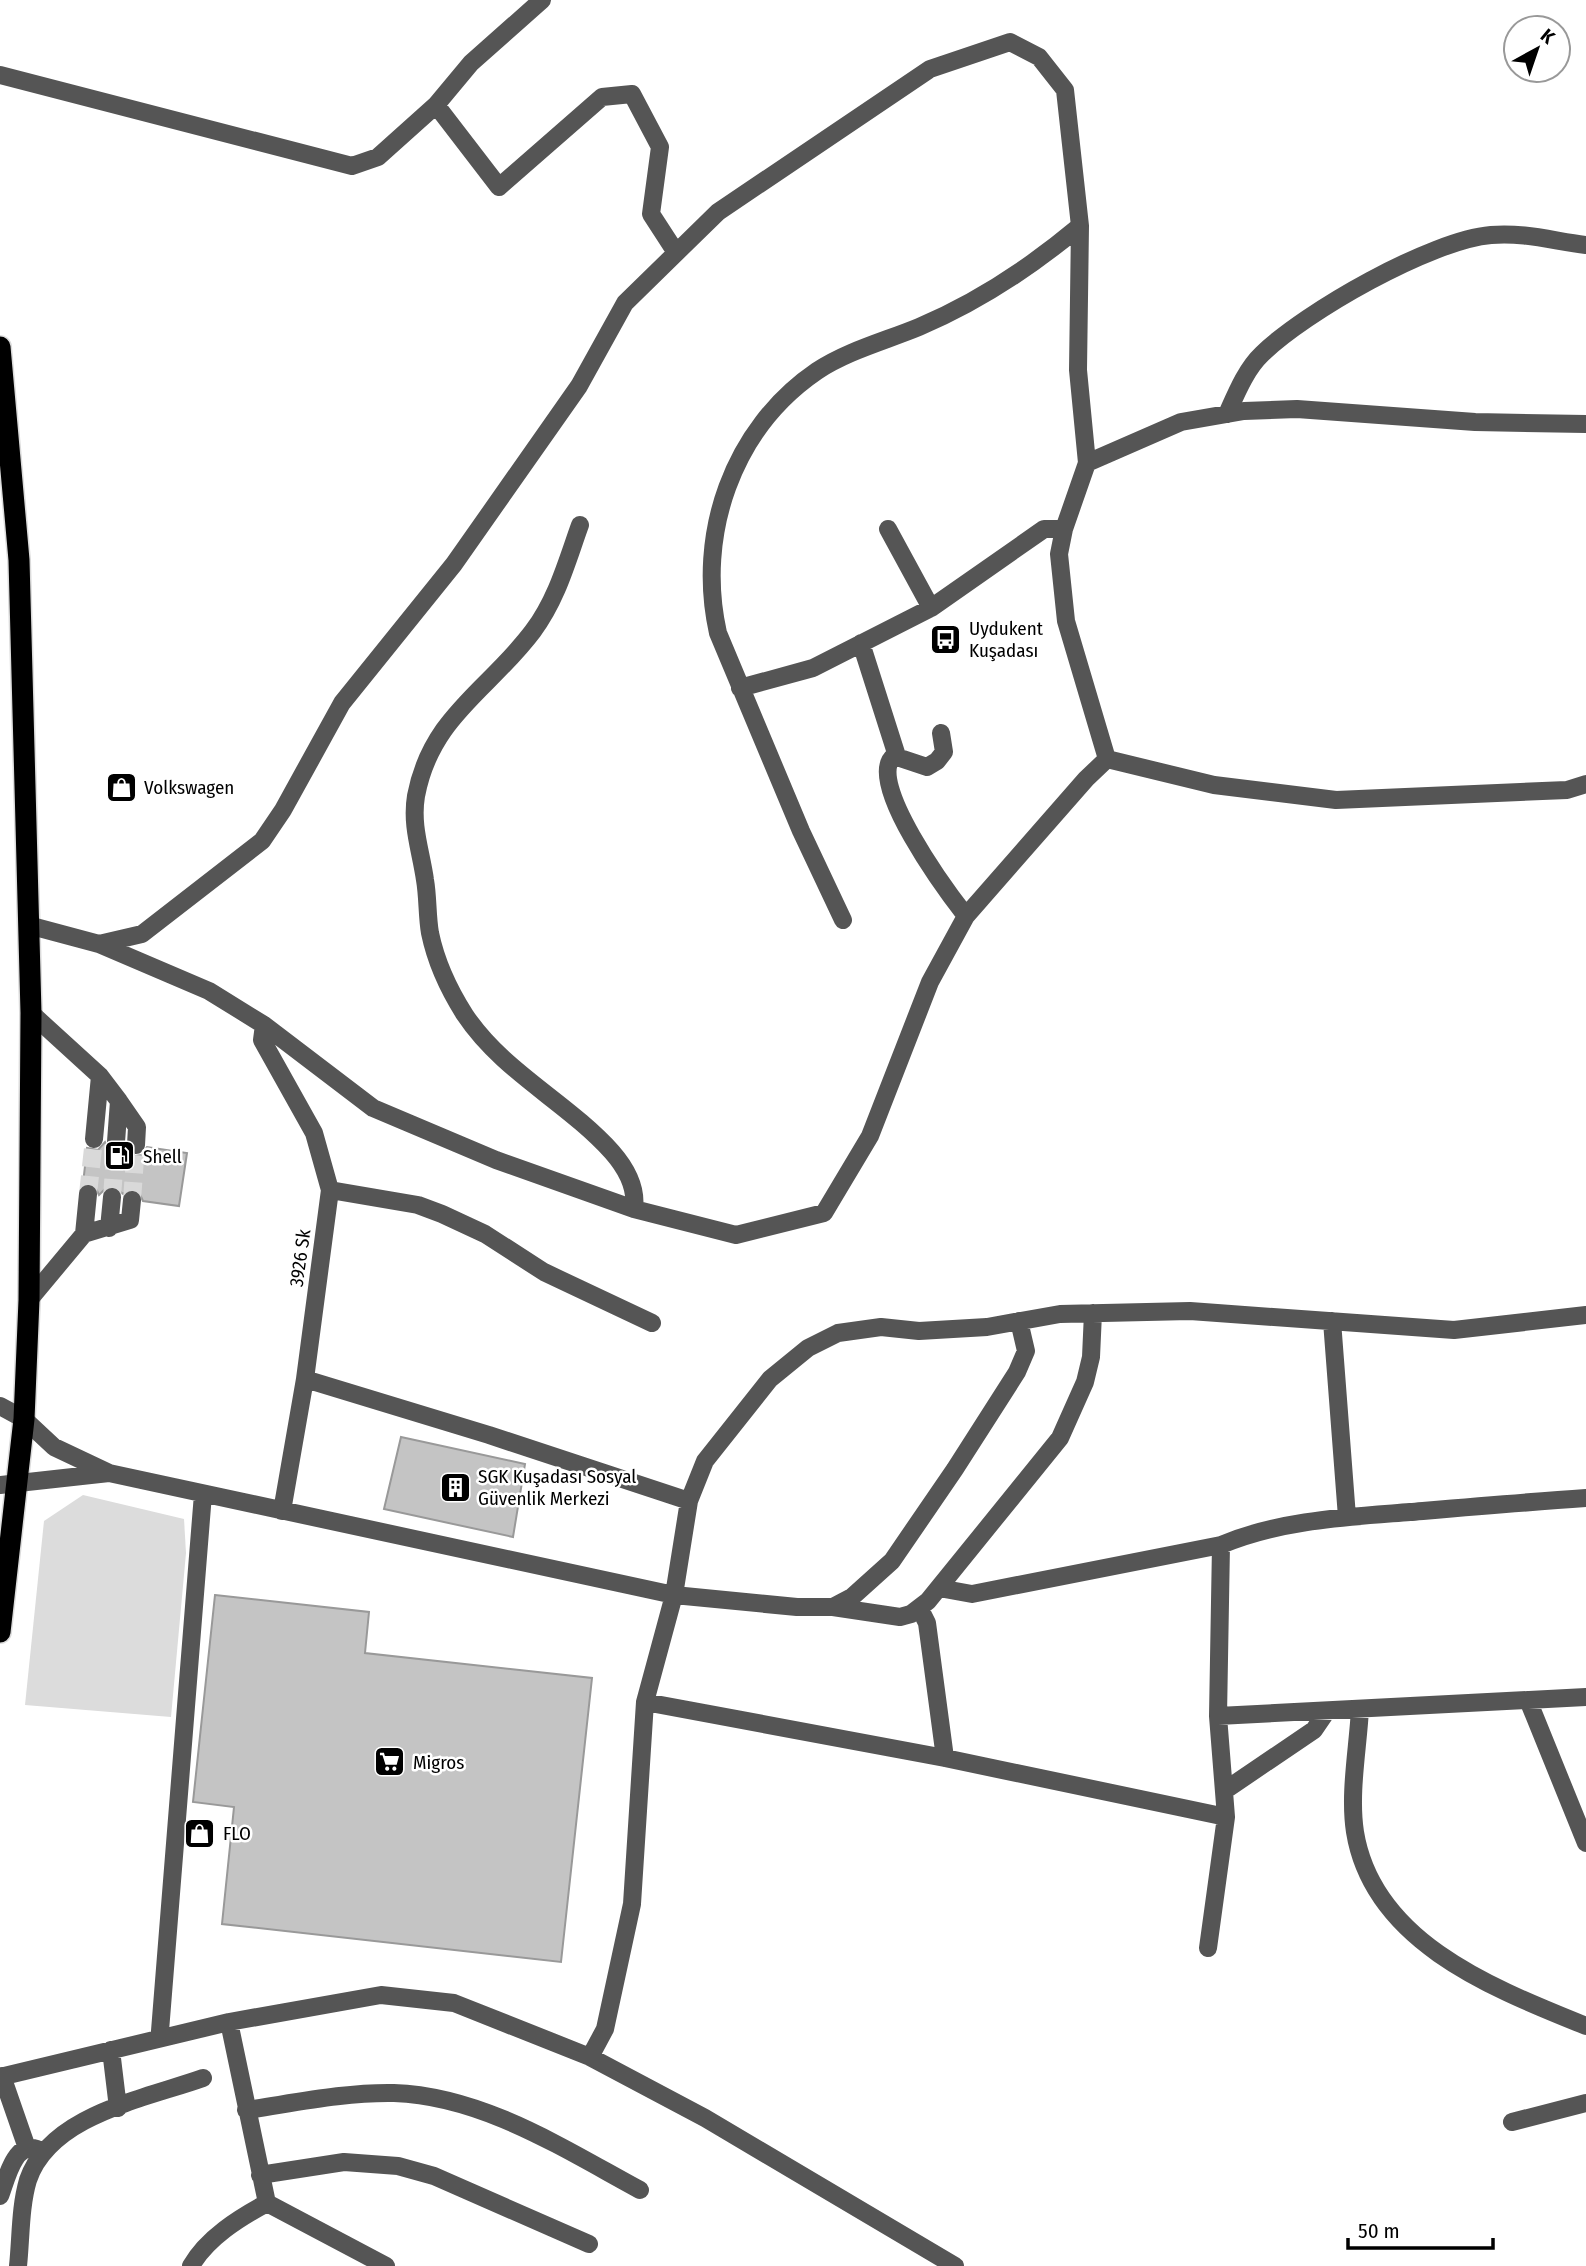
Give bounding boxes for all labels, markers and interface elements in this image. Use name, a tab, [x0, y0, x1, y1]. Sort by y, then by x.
north arrow	[1502, 14, 1572, 84]
text: K	[1536, 24, 1560, 49]
place label: Uydukent Kuşadası	[969, 617, 1044, 662]
bus stop icon: Uydukent Kuşadası	[929, 622, 963, 656]
shop icon: Volkswagen	[104, 770, 138, 804]
place label: Volkswagen	[144, 776, 234, 799]
fuel station icon: Shell	[103, 1139, 137, 1173]
place label: Shell	[143, 1145, 182, 1168]
street label: 3926 Sk	[285, 1228, 315, 1288]
place label: SGK Kuşadası Sosyal Güvenlik Merkezi	[478, 1465, 636, 1510]
building icon: SGK Kuşadası Sosyal Güvenlik Merkezi	[438, 1470, 472, 1504]
supermarket icon: Migros	[373, 1745, 407, 1779]
place label: Migros	[413, 1751, 464, 1774]
shop icon: FLO	[183, 1816, 217, 1850]
place label: FLO	[223, 1822, 251, 1845]
scale bar	[1348, 2206, 1493, 2250]
text: 50 m	[1358, 2218, 1400, 2244]

